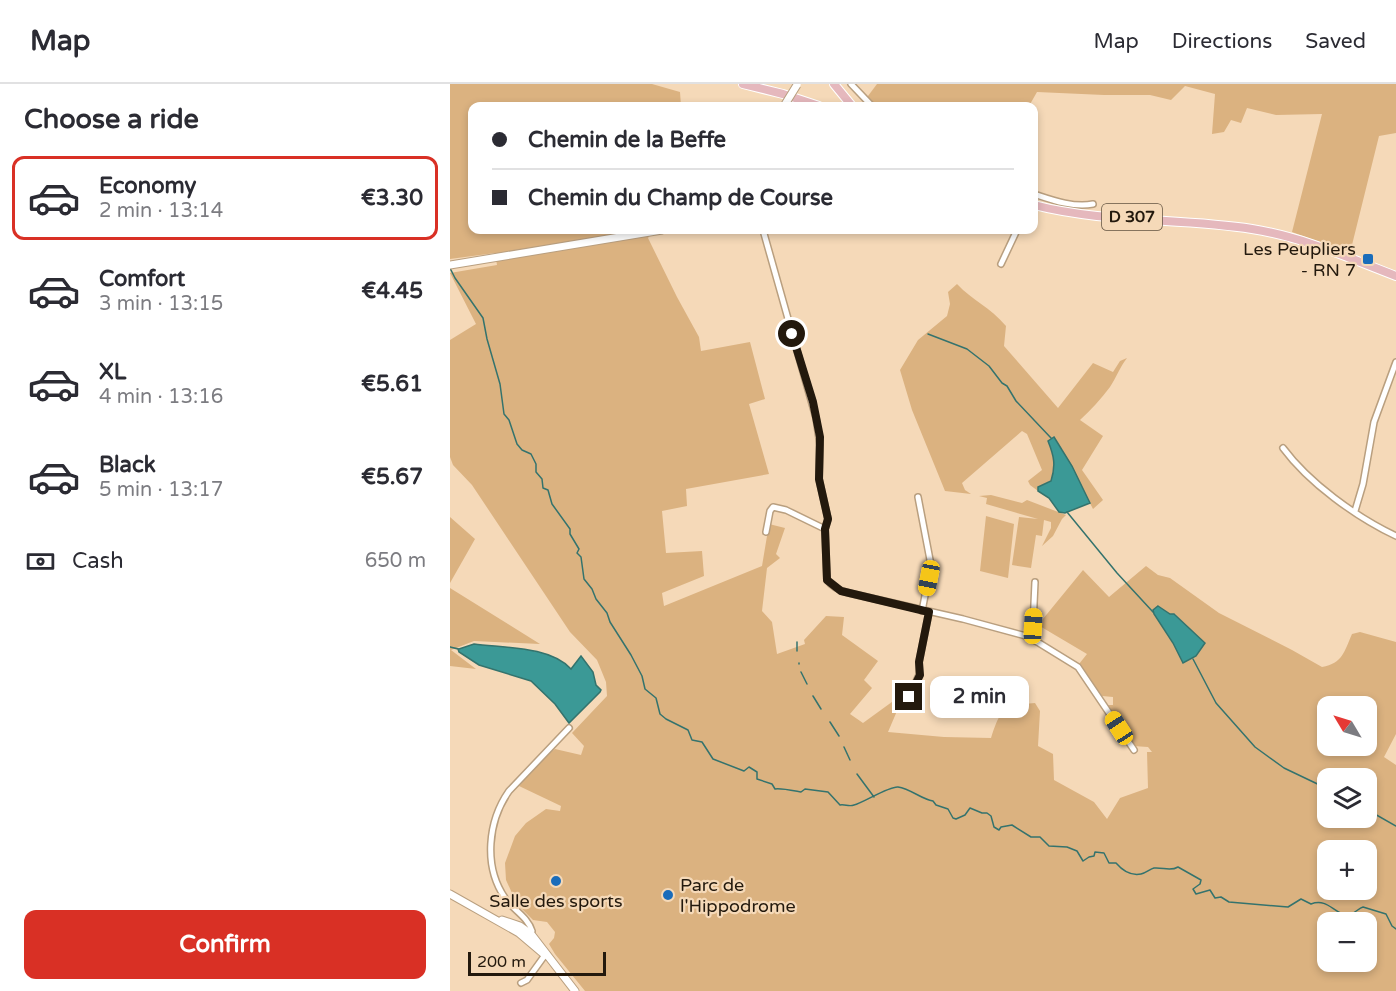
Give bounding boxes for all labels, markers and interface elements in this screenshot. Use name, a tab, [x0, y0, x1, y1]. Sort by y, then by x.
text: Map	[30, 24, 90, 58]
text: Map	[1093, 29, 1139, 54]
text: Directions	[1172, 29, 1272, 54]
text: Saved	[1305, 29, 1366, 54]
text: Choose a ride	[24, 103, 199, 136]
text: Chemin de la Beffe	[528, 127, 726, 153]
icon: car	[27, 171, 81, 225]
text: Economy	[99, 173, 196, 199]
text: €3.30	[361, 185, 423, 211]
text: Chemin du Champ de Course	[528, 185, 833, 211]
text: 2 min · 13:14	[99, 199, 223, 223]
road number: D 307	[1102, 204, 1162, 230]
place label: Les Peupliers - RN 7	[1243, 238, 1356, 281]
marker: Les Peupliers - RN 7	[1361, 252, 1375, 266]
icon: car	[27, 264, 81, 318]
text: Comfort	[99, 266, 185, 292]
text: €4.45	[361, 278, 423, 304]
text: 3 min · 13:15	[99, 292, 223, 316]
route start	[778, 320, 805, 347]
icon: car	[27, 357, 81, 411]
text: XL	[99, 359, 126, 385]
text: €5.61	[361, 371, 423, 397]
text: 4 min · 13:16	[99, 385, 223, 409]
icon: car	[27, 450, 81, 504]
text: Black	[99, 452, 156, 478]
text: €5.67	[361, 464, 423, 490]
text: 5 min · 13:17	[99, 478, 223, 502]
icon: cash	[24, 545, 57, 578]
text: Cash	[72, 548, 124, 574]
text: 650 m	[365, 549, 426, 573]
car	[917, 559, 941, 597]
car	[1023, 608, 1043, 644]
callout: 2 min	[930, 676, 1029, 718]
route end	[895, 683, 922, 710]
text: 2 min	[953, 685, 1006, 709]
north arrow	[1317, 696, 1377, 756]
map controls	[1317, 696, 1377, 972]
car	[1102, 708, 1136, 748]
button: layers	[1317, 768, 1377, 828]
button: +	[1317, 840, 1377, 900]
marker: Salle des sports	[549, 874, 563, 888]
place label: Parc de l'Hippodrome	[680, 874, 796, 917]
marker: Parc de l'Hippodrome	[661, 888, 675, 902]
place label: Salle des sports	[489, 890, 623, 912]
button: Confirm	[24, 910, 426, 979]
button: −	[1317, 912, 1377, 972]
scale bar	[468, 949, 606, 976]
text: 200 m	[477, 952, 526, 972]

